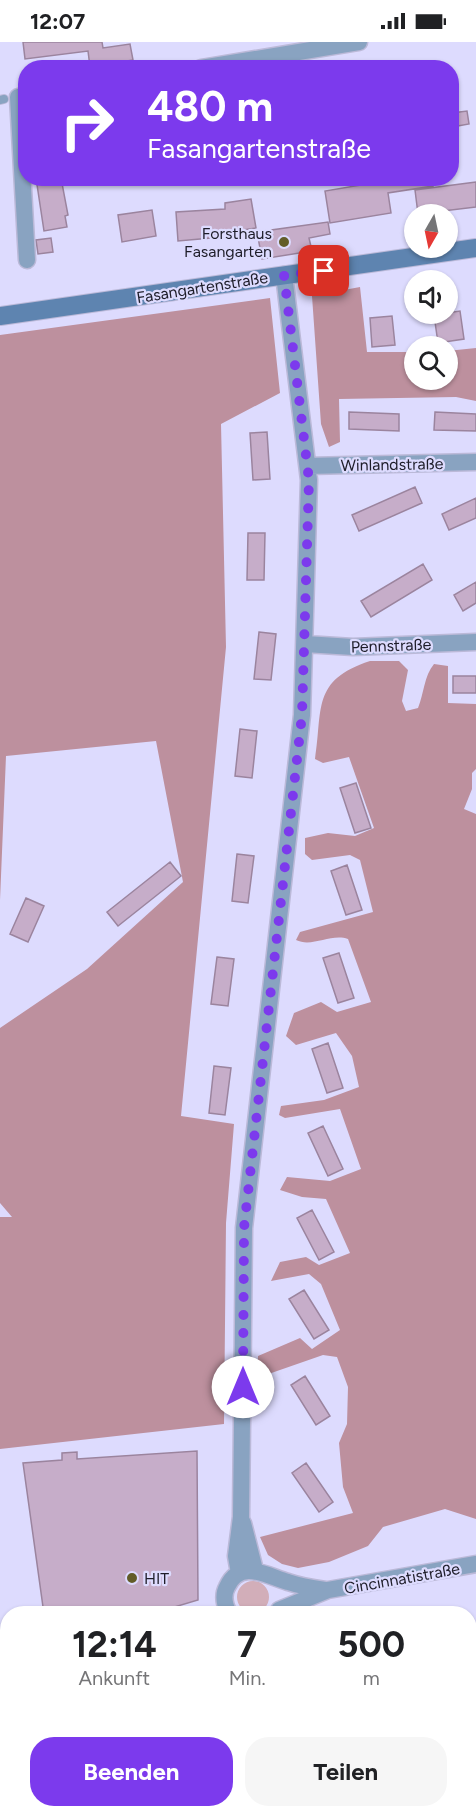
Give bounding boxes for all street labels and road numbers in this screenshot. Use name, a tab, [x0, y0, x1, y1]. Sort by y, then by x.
street label: Fasangartenstraße	[135, 268, 269, 307]
street label: Winlandstraße	[340, 454, 444, 475]
street label: Pennstraße	[350, 635, 432, 656]
street label: Cincinnatistraße	[343, 1559, 462, 1598]

